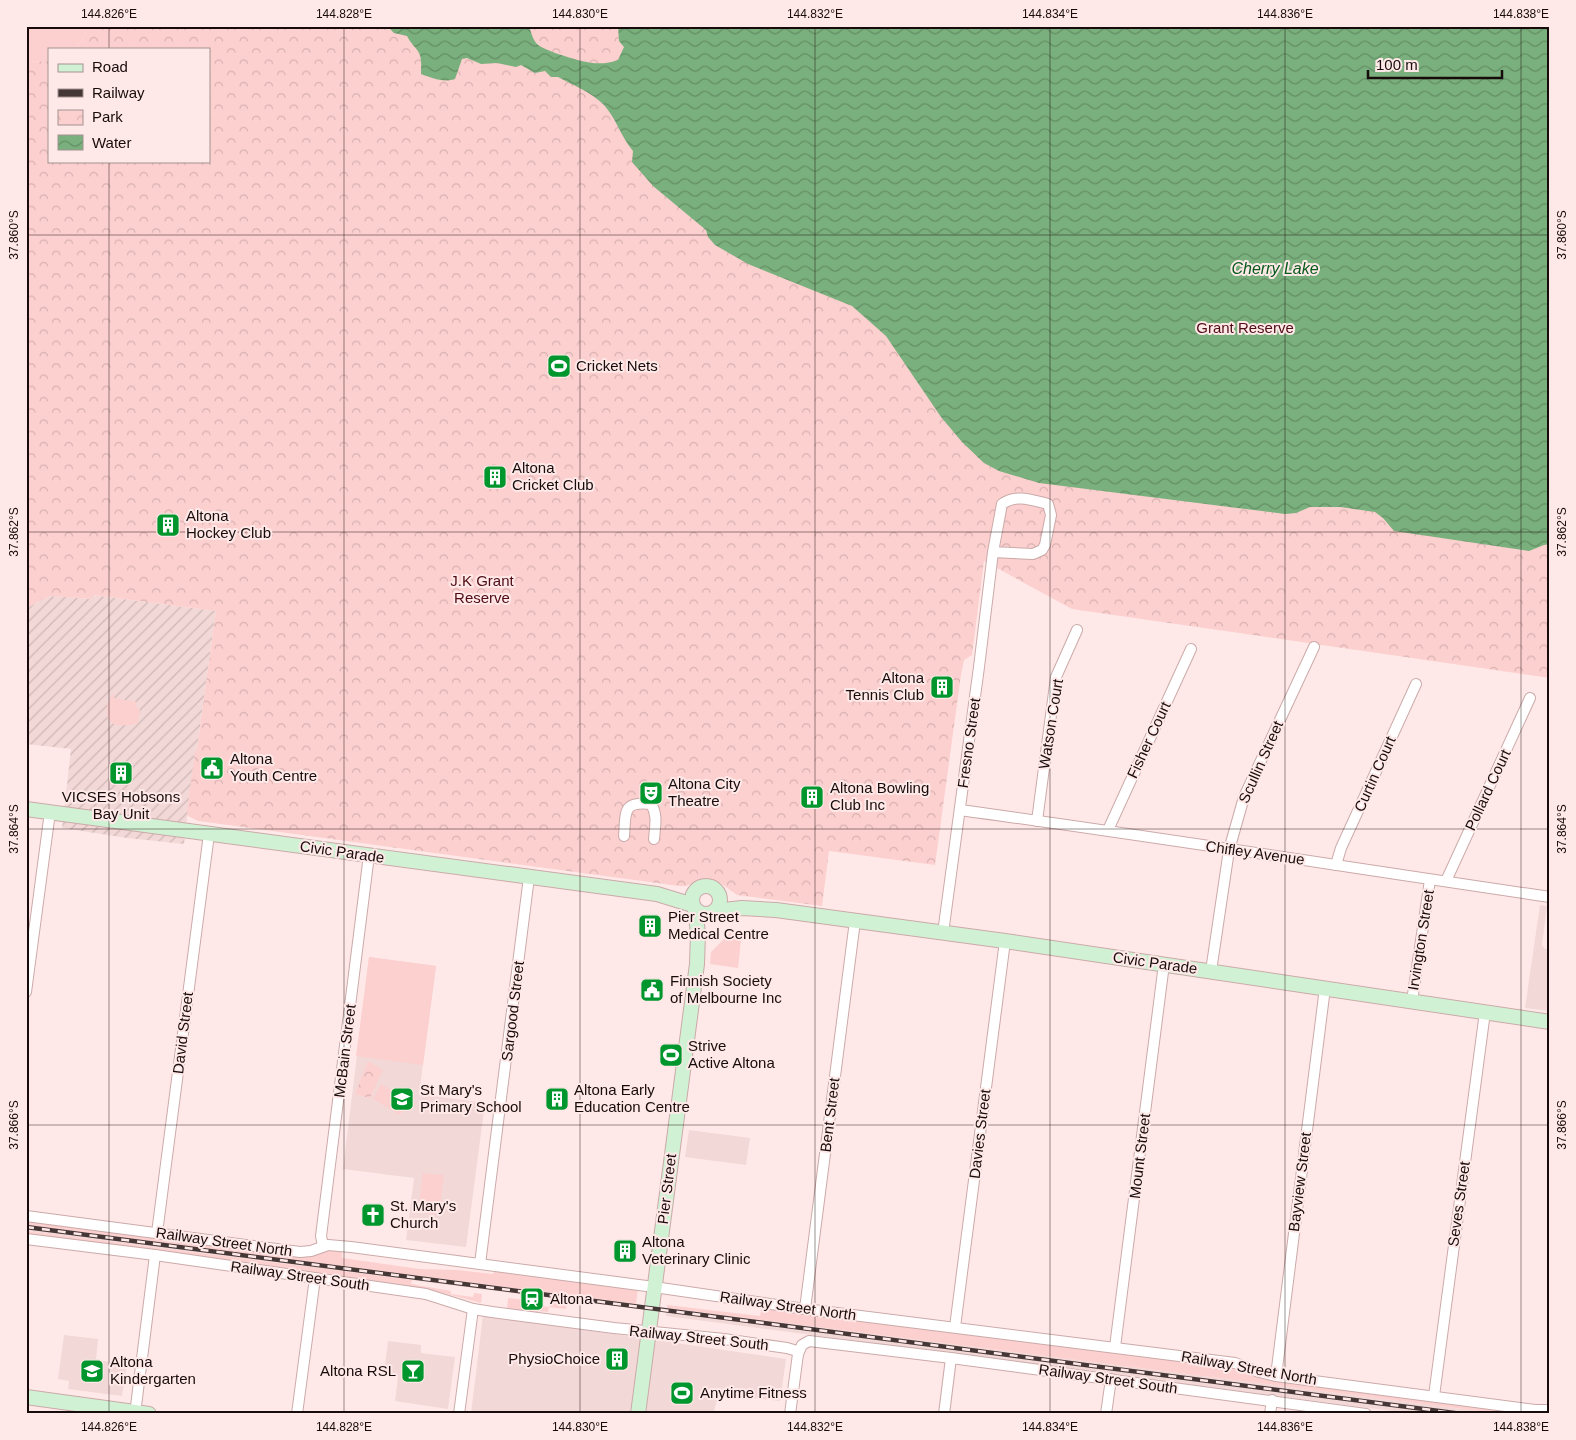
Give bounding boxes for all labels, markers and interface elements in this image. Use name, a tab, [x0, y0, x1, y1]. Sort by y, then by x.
text: 144.826°E	[81, 7, 137, 21]
text: 144.828°E	[316, 7, 372, 21]
text: 144.830°E	[552, 7, 608, 21]
text: 144.832°E	[787, 7, 843, 21]
text: 144.834°E	[1022, 7, 1078, 21]
text: 144.836°E	[1257, 7, 1313, 21]
text: 144.838°E	[1493, 7, 1549, 21]
legend	[48, 48, 210, 162]
scale bar	[1368, 48, 1502, 80]
text: 100 m	[1376, 56, 1418, 73]
text: Road	[92, 58, 128, 75]
text: Railway	[92, 84, 145, 101]
text: Park	[92, 108, 123, 125]
text: Water	[92, 134, 131, 151]
text: 37.860°S	[7, 210, 21, 260]
text: 37.860°S	[1555, 210, 1569, 260]
water label: Cherry Lake	[1231, 260, 1319, 277]
park label: Grant Reserve	[1196, 319, 1294, 336]
sports icon: Cricket Nets	[546, 353, 572, 379]
place label: Cricket Nets	[576, 357, 658, 374]
place label: Altona Cricket Club	[512, 459, 594, 493]
building icon: Altona Cricket Club	[482, 464, 508, 490]
text: 37.862°S	[7, 507, 21, 557]
place label: Altona Hockey Club	[186, 507, 271, 541]
text: 37.862°S	[1555, 507, 1569, 557]
building icon: Altona Hockey Club	[155, 512, 181, 538]
park label: J.K Grant Reserve	[450, 572, 515, 606]
place label: Altona Tennis Club	[846, 669, 925, 703]
building icon: Altona Tennis Club	[929, 674, 955, 700]
street label: Watson Court	[1035, 677, 1066, 770]
street label: Fresno Street	[954, 696, 983, 789]
street label: Fisher Court	[1123, 698, 1174, 781]
street label: Scullin Street	[1235, 717, 1287, 806]
street label: Curtin Court	[1350, 733, 1399, 814]
street label: Pollard Court	[1461, 746, 1514, 833]
place label: Altona Youth Centre	[230, 750, 317, 784]
public building icon: Altona Youth Centre	[199, 755, 225, 781]
building icon: VICSES Hobsons Bay Unit	[108, 760, 134, 786]
place label: Altona City Theatre	[668, 775, 741, 809]
place label: Altona Bowling Club Inc	[830, 779, 929, 813]
theatre icon: Altona City Theatre	[638, 780, 664, 806]
building icon: Altona Bowling Club Inc	[799, 784, 825, 810]
place label: VICSES Hobsons Bay Unit	[62, 788, 180, 822]
text: 37.864°S	[7, 804, 21, 854]
text: 37.864°S	[1555, 804, 1569, 854]
street label: Civic Parade	[299, 837, 385, 866]
street label: Chifley Avenue	[1204, 837, 1306, 868]
street label: Irvington Street	[1404, 888, 1437, 991]
place label: Pier Street Medical Centre	[668, 908, 769, 942]
building icon: Pier Street Medical Centre	[637, 913, 663, 939]
street label: Civic Parade	[1112, 948, 1198, 977]
street label: Sargood Street	[498, 959, 527, 1062]
place label: Finnish Society of Melbourne Inc	[670, 972, 782, 1006]
public building icon: Finnish Society of Melbourne Inc	[639, 977, 665, 1003]
street label: David Street	[169, 990, 196, 1075]
street label: McBain Street	[330, 1002, 359, 1099]
place label: Strive Active Altona	[688, 1037, 775, 1071]
sports icon: Strive Active Altona	[658, 1042, 684, 1068]
street label: Bent Street	[816, 1076, 843, 1153]
place label: St Mary's Primary School	[420, 1081, 522, 1115]
place label: Altona Early Education Centre	[574, 1081, 690, 1115]
school or university icon: St Mary's Primary School	[389, 1086, 415, 1112]
building icon: Altona Early Education Centre	[544, 1086, 570, 1112]
street label: Davies Street	[966, 1087, 994, 1180]
text: 37.866°S	[7, 1100, 21, 1150]
text: 37.866°S	[1555, 1100, 1569, 1150]
street label: Mount Street	[1126, 1111, 1153, 1200]
street label: Bayview Street	[1285, 1130, 1314, 1233]
street label: Pier Street	[654, 1152, 679, 1225]
street label: Seves Street	[1444, 1159, 1473, 1248]
place label: St. Mary's Church	[390, 1197, 456, 1231]
church icon: St. Mary's Church	[360, 1202, 386, 1228]
street label: Railway Street North	[155, 1224, 293, 1259]
place label: Altona Veterinary Clinic	[642, 1233, 751, 1267]
building icon: Altona Veterinary Clinic	[612, 1238, 638, 1264]
street label: Railway Street South	[230, 1257, 371, 1294]
station icon: Altona	[519, 1286, 545, 1312]
street label: Railway Street North	[719, 1288, 857, 1323]
place label: Altona	[550, 1290, 593, 1307]
street label: Railway Street South	[629, 1322, 770, 1353]
building icon: PhysioChoice	[604, 1346, 630, 1372]
street label: Railway Street North	[1180, 1347, 1318, 1388]
place label: PhysioChoice	[508, 1350, 600, 1367]
place label: Altona Kindergarten	[110, 1353, 196, 1387]
school or university icon: Altona Kindergarten	[79, 1358, 105, 1384]
bar icon: Altona RSL	[400, 1358, 426, 1384]
street label: Railway Street South	[1038, 1360, 1179, 1397]
place label: Altona RSL	[320, 1362, 396, 1379]
sports icon: Anytime Fitness	[669, 1380, 695, 1406]
place label: Anytime Fitness	[700, 1384, 807, 1401]
text: 144.826°E	[81, 1420, 137, 1434]
text: 144.828°E	[316, 1420, 372, 1434]
text: 144.830°E	[552, 1420, 608, 1434]
text: 144.832°E	[787, 1420, 843, 1434]
text: 144.834°E	[1022, 1420, 1078, 1434]
text: 144.836°E	[1257, 1420, 1313, 1434]
text: 144.838°E	[1493, 1420, 1549, 1434]

